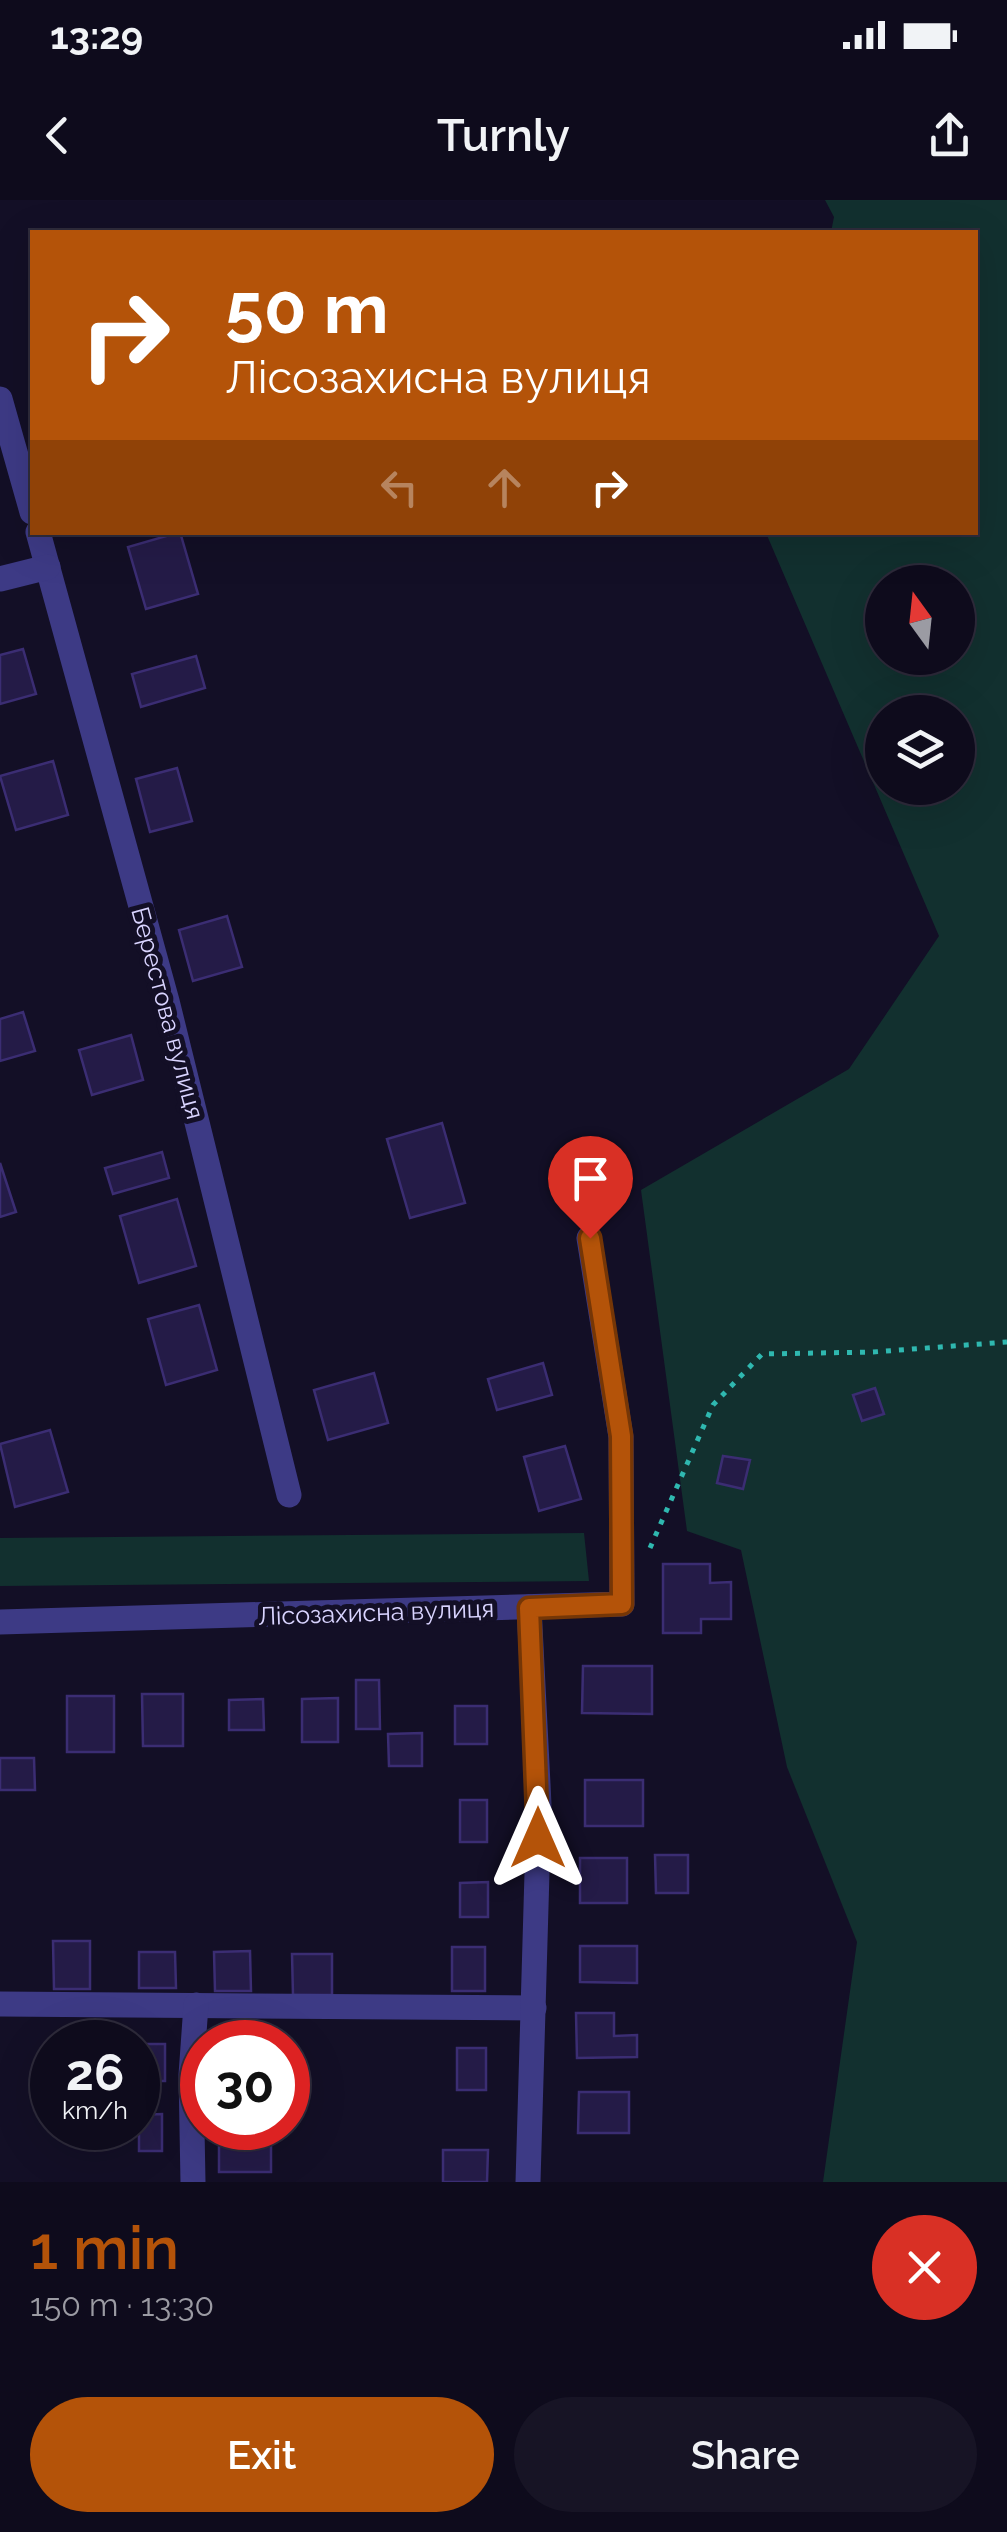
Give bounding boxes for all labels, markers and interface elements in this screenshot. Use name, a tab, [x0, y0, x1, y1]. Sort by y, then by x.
text: 13:29	[50, 13, 143, 58]
icon: back	[30, 108, 85, 163]
icon: share	[922, 108, 977, 163]
text: Turnly	[437, 109, 570, 162]
text: 50 m	[225, 267, 389, 349]
icon: right	[60, 270, 190, 400]
text: Лісозахисна вулиця	[225, 351, 651, 404]
icon: left	[372, 460, 427, 515]
icon: ahead	[477, 460, 532, 515]
icon: right	[582, 460, 637, 515]
north arrow	[865, 565, 975, 675]
map controls	[865, 565, 975, 805]
button: layers	[865, 695, 975, 805]
street label: Берестова вулиця	[125, 904, 211, 1122]
pin	[548, 1136, 633, 1239]
icon: arrive	[563, 1151, 618, 1206]
street label: Лісозахисна вулиця	[257, 1593, 495, 1631]
position arrow	[486, 1786, 590, 1890]
speed limit sign: 30	[180, 2020, 310, 2150]
text: 26	[66, 2043, 124, 2102]
text: km/h	[62, 2095, 128, 2125]
text: 1 min	[30, 2213, 179, 2283]
button: close	[872, 2215, 977, 2320]
text: 150 m · 13:30	[30, 2286, 214, 2323]
button: Exit	[30, 2397, 494, 2512]
button: Share	[514, 2397, 977, 2512]

